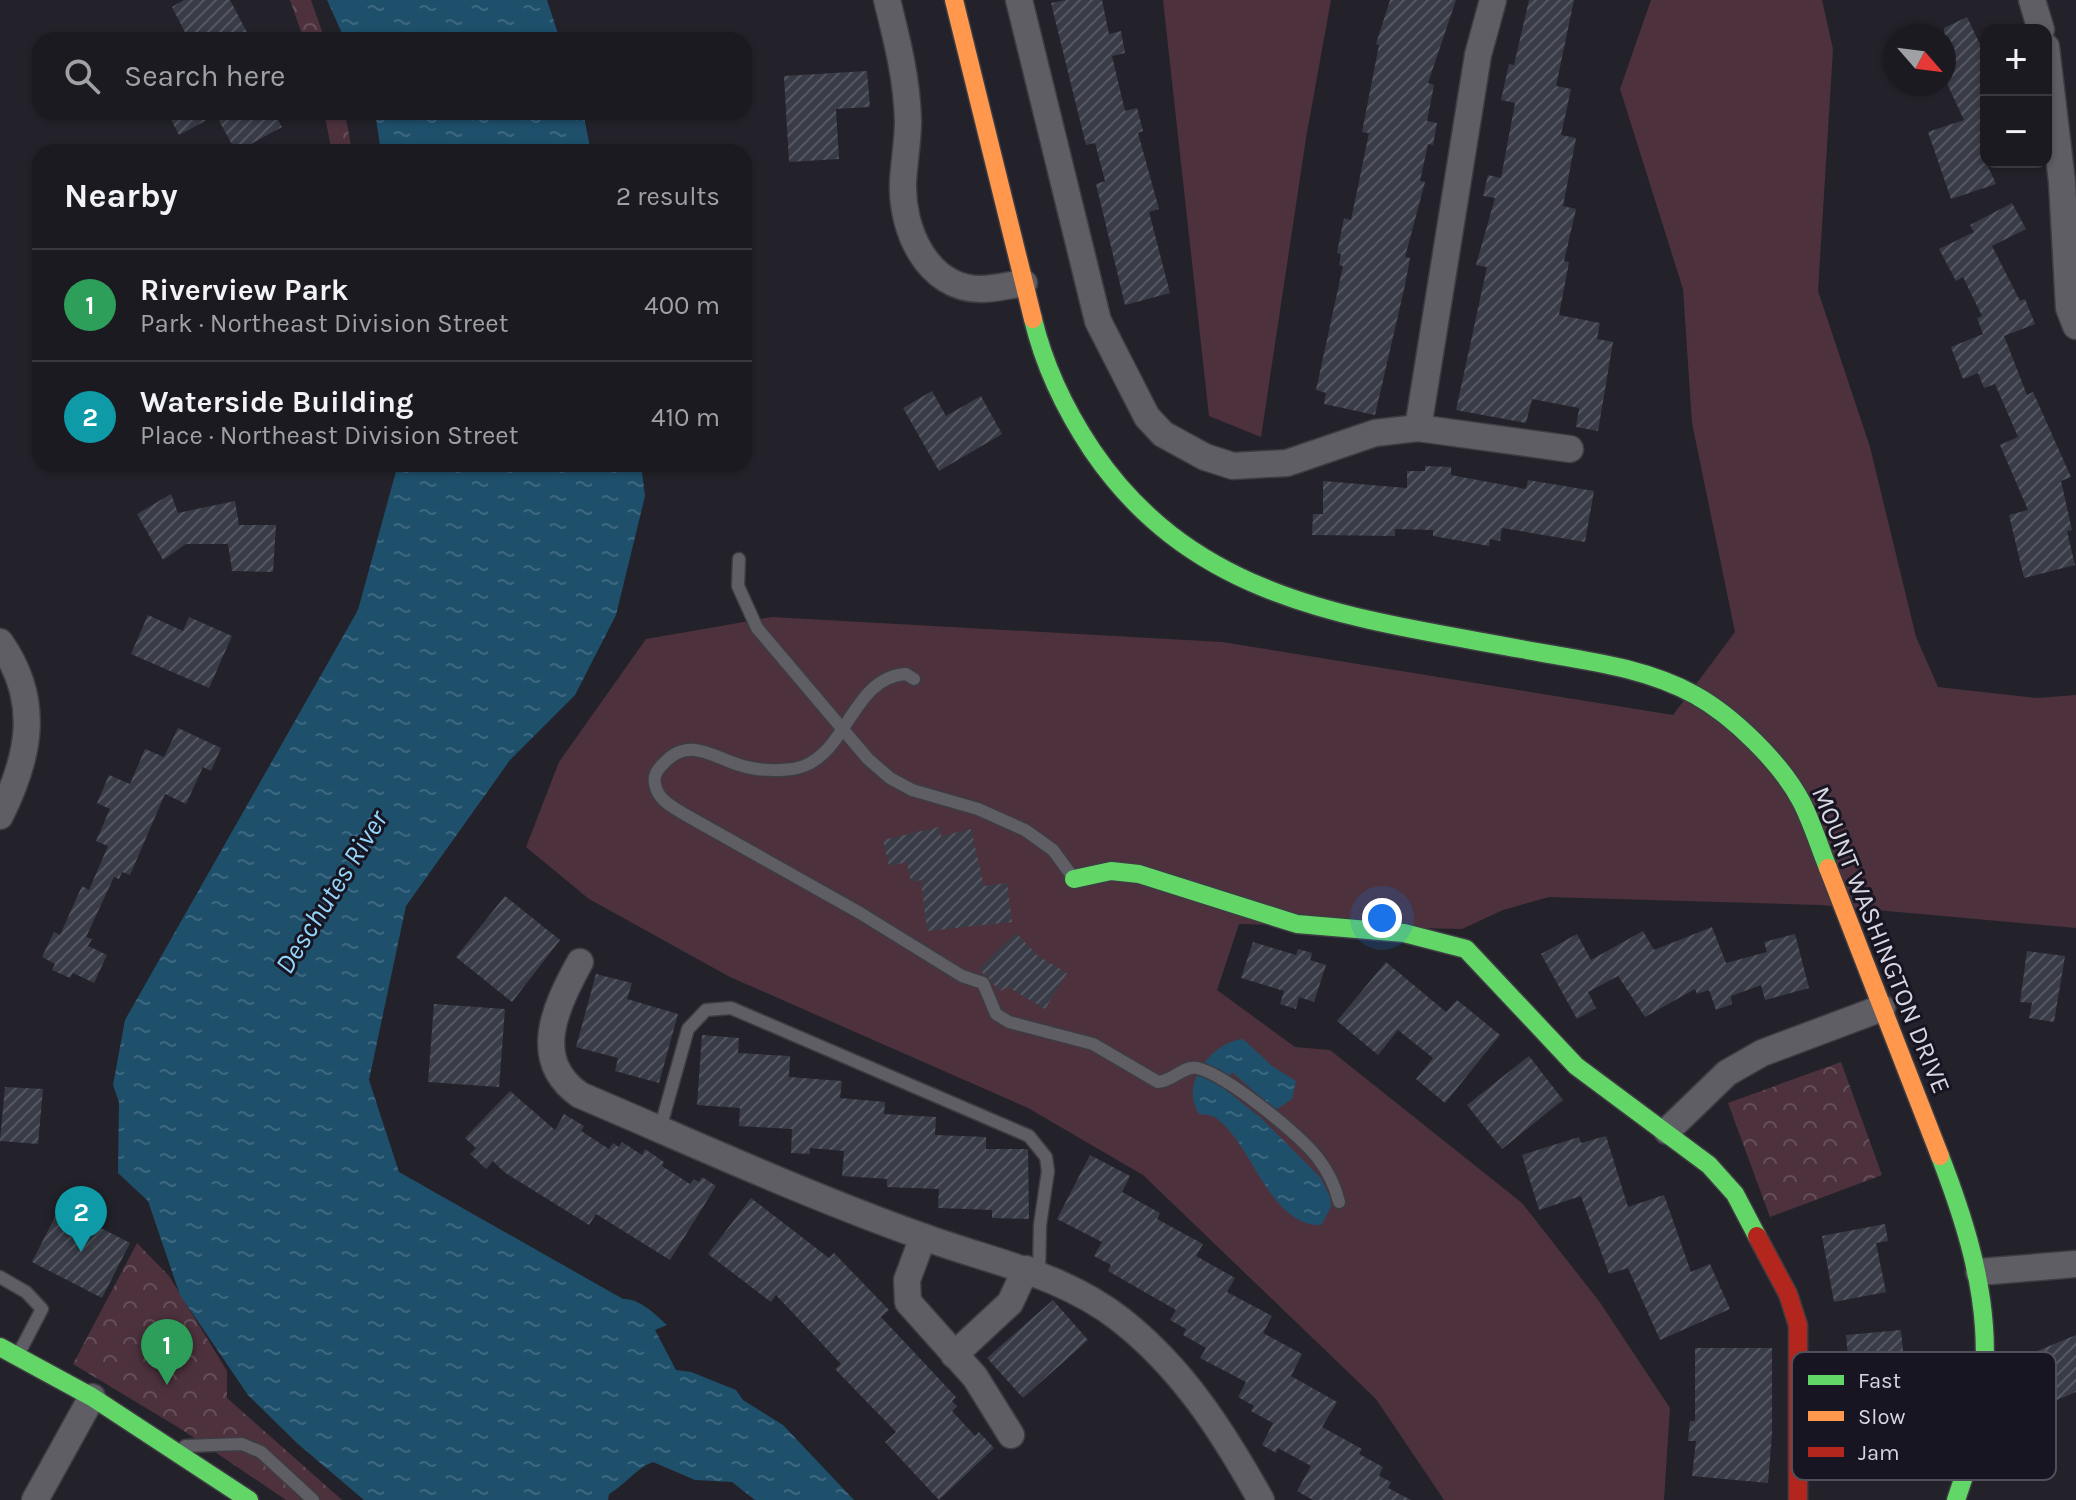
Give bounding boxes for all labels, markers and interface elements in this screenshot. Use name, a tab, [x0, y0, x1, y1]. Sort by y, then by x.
north arrow	[1884, 24, 1956, 96]
map controls	[1980, 24, 2052, 168]
button: +	[1980, 24, 2052, 96]
search box	[32, 32, 752, 120]
icon: search	[60, 54, 104, 98]
text: Search here	[124, 58, 285, 94]
button: −	[1980, 96, 2052, 168]
text: Nearby	[64, 176, 178, 216]
text: 2 results	[616, 181, 720, 212]
text: Riverview Park	[140, 272, 349, 308]
text: 1	[85, 290, 95, 321]
text: 400 m	[644, 290, 720, 321]
text: Park · Northeast Division Street	[140, 308, 508, 339]
text: Waterside Building	[140, 384, 413, 420]
text: 2	[82, 402, 98, 433]
text: 410 m	[651, 402, 720, 433]
text: Place · Northeast Division Street	[140, 420, 518, 451]
street label: MOUNT WASHINGTON DRIVE	[1805, 782, 1957, 1098]
water label: Deschutes River	[268, 803, 395, 980]
your location	[1362, 898, 1402, 938]
pin: 2	[55, 1186, 107, 1252]
pin: 1	[141, 1319, 193, 1385]
legend	[1792, 1352, 2056, 1480]
text: Fast	[1858, 1368, 1901, 1394]
text: Slow	[1858, 1404, 1905, 1430]
text: Jam	[1858, 1440, 1900, 1466]

